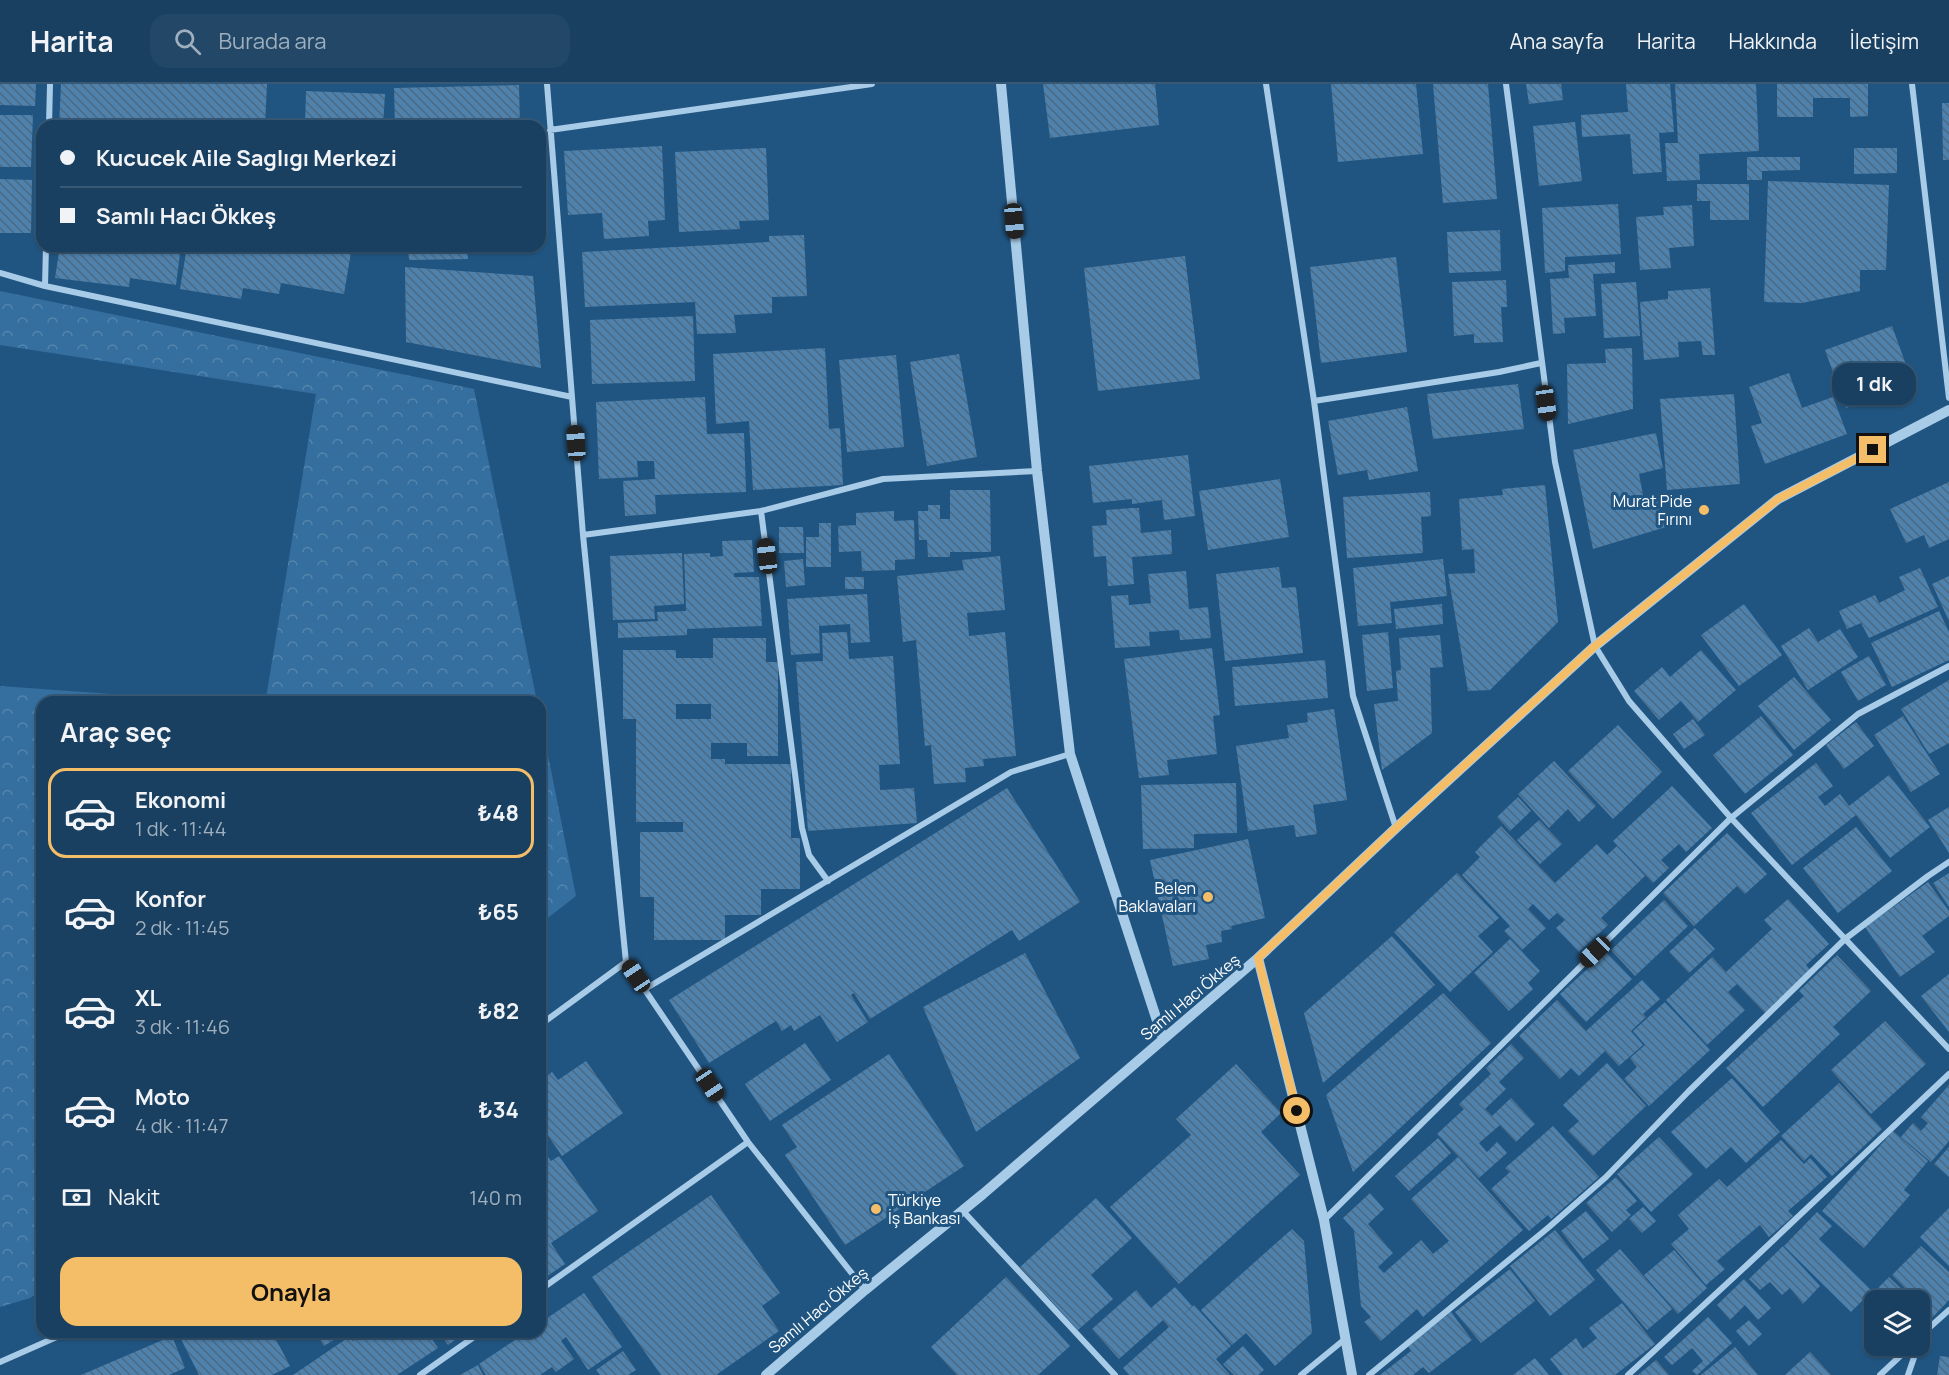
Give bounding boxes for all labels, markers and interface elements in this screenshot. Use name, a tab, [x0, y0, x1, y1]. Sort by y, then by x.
search box	[150, 14, 570, 68]
text: Harita	[30, 22, 114, 60]
icon: search	[171, 25, 204, 58]
text: Burada ara	[219, 26, 326, 56]
text: Ana sayfa	[1510, 27, 1604, 55]
text: Harita	[1637, 27, 1696, 55]
text: Hakkında	[1729, 27, 1817, 55]
text: İletişim	[1850, 27, 1919, 55]
text: Kucucek Aile Saglıgı Merkezi	[96, 143, 397, 173]
text: Samlı Hacı Ökkeş	[96, 201, 276, 231]
car	[1003, 202, 1025, 240]
callout: 1 dk	[1831, 363, 1915, 405]
text: 1 dk	[1856, 370, 1892, 397]
car	[1535, 384, 1557, 422]
car	[566, 424, 586, 462]
route end	[1859, 436, 1886, 463]
place label: Murat Pide Fırını	[1613, 490, 1692, 530]
marker: Murat Pide Fırını	[1697, 503, 1711, 517]
car	[756, 537, 778, 575]
text: Araç seç	[60, 713, 171, 750]
text: Ekonomi	[135, 785, 226, 815]
icon: car	[63, 786, 117, 840]
text: ₺48	[478, 798, 519, 828]
text: 1 dk · 11:44	[135, 815, 226, 842]
place label: Belen Baklavaları	[1118, 877, 1196, 917]
text: Konfor	[135, 884, 206, 914]
icon: car	[63, 885, 117, 939]
marker: Belen Baklavaları	[1201, 890, 1215, 904]
text: ₺65	[478, 897, 519, 927]
text: 2 dk · 11:45	[135, 914, 230, 941]
car	[1576, 933, 1614, 971]
street label: Samlı Hacı Ökkeş	[1136, 949, 1244, 1045]
car	[618, 956, 654, 996]
text: XL	[135, 983, 161, 1013]
icon: car	[63, 984, 117, 1038]
text: ₺82	[478, 996, 519, 1026]
text: 3 dk · 11:46	[135, 1013, 230, 1040]
car	[692, 1065, 728, 1105]
text: Moto	[135, 1082, 190, 1112]
icon: car	[63, 1083, 117, 1137]
text: ₺34	[478, 1095, 519, 1125]
route start	[1283, 1097, 1310, 1124]
text: 4 dk · 11:47	[135, 1112, 229, 1139]
icon: cash	[60, 1181, 93, 1214]
text: Nakit	[108, 1182, 160, 1212]
text: 140 m	[469, 1184, 522, 1211]
place label: Türkiye İş Bankası	[888, 1189, 961, 1229]
marker: Türkiye İş Bankası	[869, 1202, 883, 1216]
button: Onayla	[60, 1257, 522, 1326]
street label: Samlı Hacı Ökkeş	[764, 1262, 872, 1358]
map controls	[1864, 1290, 1930, 1356]
button: layers	[1864, 1290, 1930, 1356]

